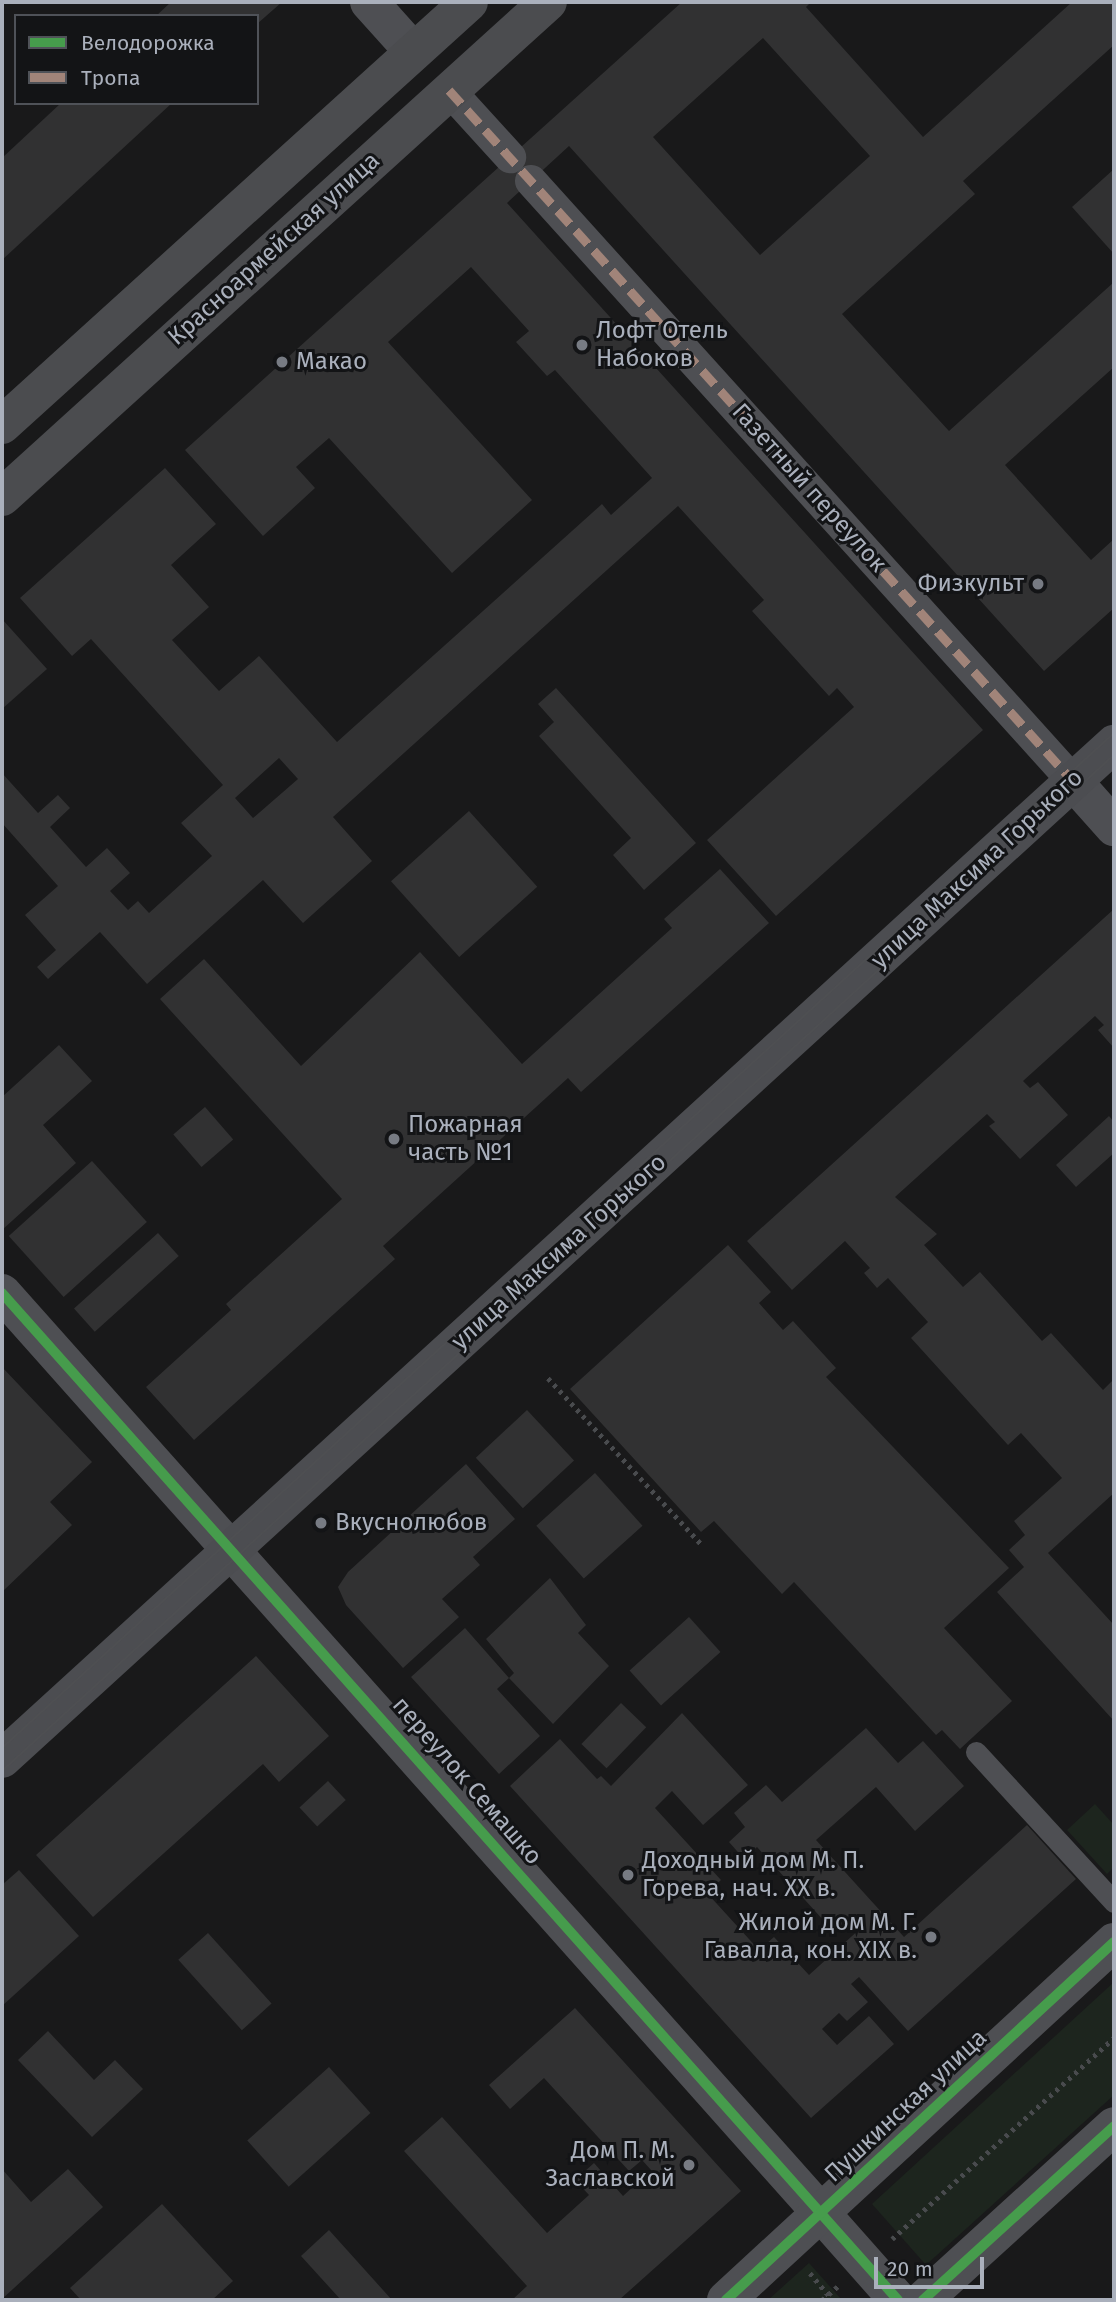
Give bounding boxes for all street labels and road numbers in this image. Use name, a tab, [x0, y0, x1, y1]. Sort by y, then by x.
street label: Красноармейская улица	[162, 146, 386, 352]
street label: Газетный переулок	[726, 398, 892, 578]
street label: улица Максима Горького	[865, 763, 1089, 975]
street label: улица Максима Горького	[446, 1148, 672, 1356]
street label: переулок Семашко	[386, 1691, 548, 1871]
street label: Пушкинская улица	[819, 2023, 993, 2189]

